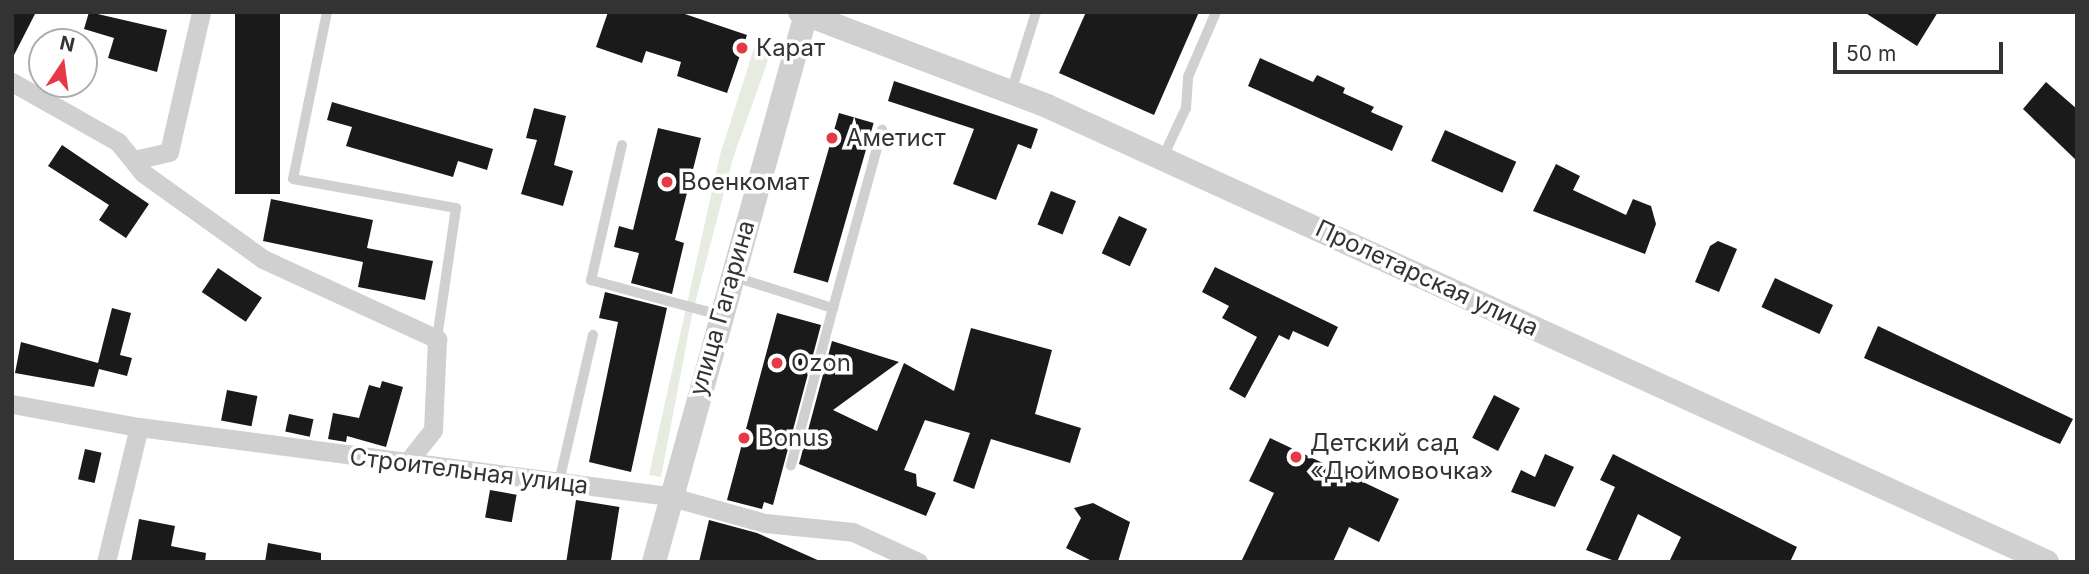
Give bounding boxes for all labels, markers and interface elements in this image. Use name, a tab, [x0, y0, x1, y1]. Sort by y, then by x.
north arrow	[28, 28, 98, 98]
scale bar	[1837, 28, 2007, 72]
text: N	[58, 31, 77, 57]
place label: Карат	[756, 34, 825, 62]
marker: Карат	[734, 40, 750, 56]
text: 50 m	[1846, 41, 1896, 66]
place label: Аметист	[846, 124, 946, 152]
marker: Аметист	[824, 130, 840, 146]
place label: Военкомат	[681, 168, 809, 196]
marker: Военкомат	[659, 174, 675, 190]
street label: Пролетарская улица	[1311, 214, 1543, 342]
street label: улица Гагарина	[683, 217, 761, 399]
place label: Ozon	[791, 349, 851, 377]
marker: Ozon	[769, 355, 785, 371]
place label: Bonus	[758, 424, 829, 452]
place label: Детский сад «Дюймовочка»	[1310, 429, 1493, 485]
marker: Bonus	[736, 430, 752, 446]
street label: Строительная улица	[348, 442, 590, 500]
marker: Детский сад «Дюймовочка»	[1288, 449, 1304, 465]

